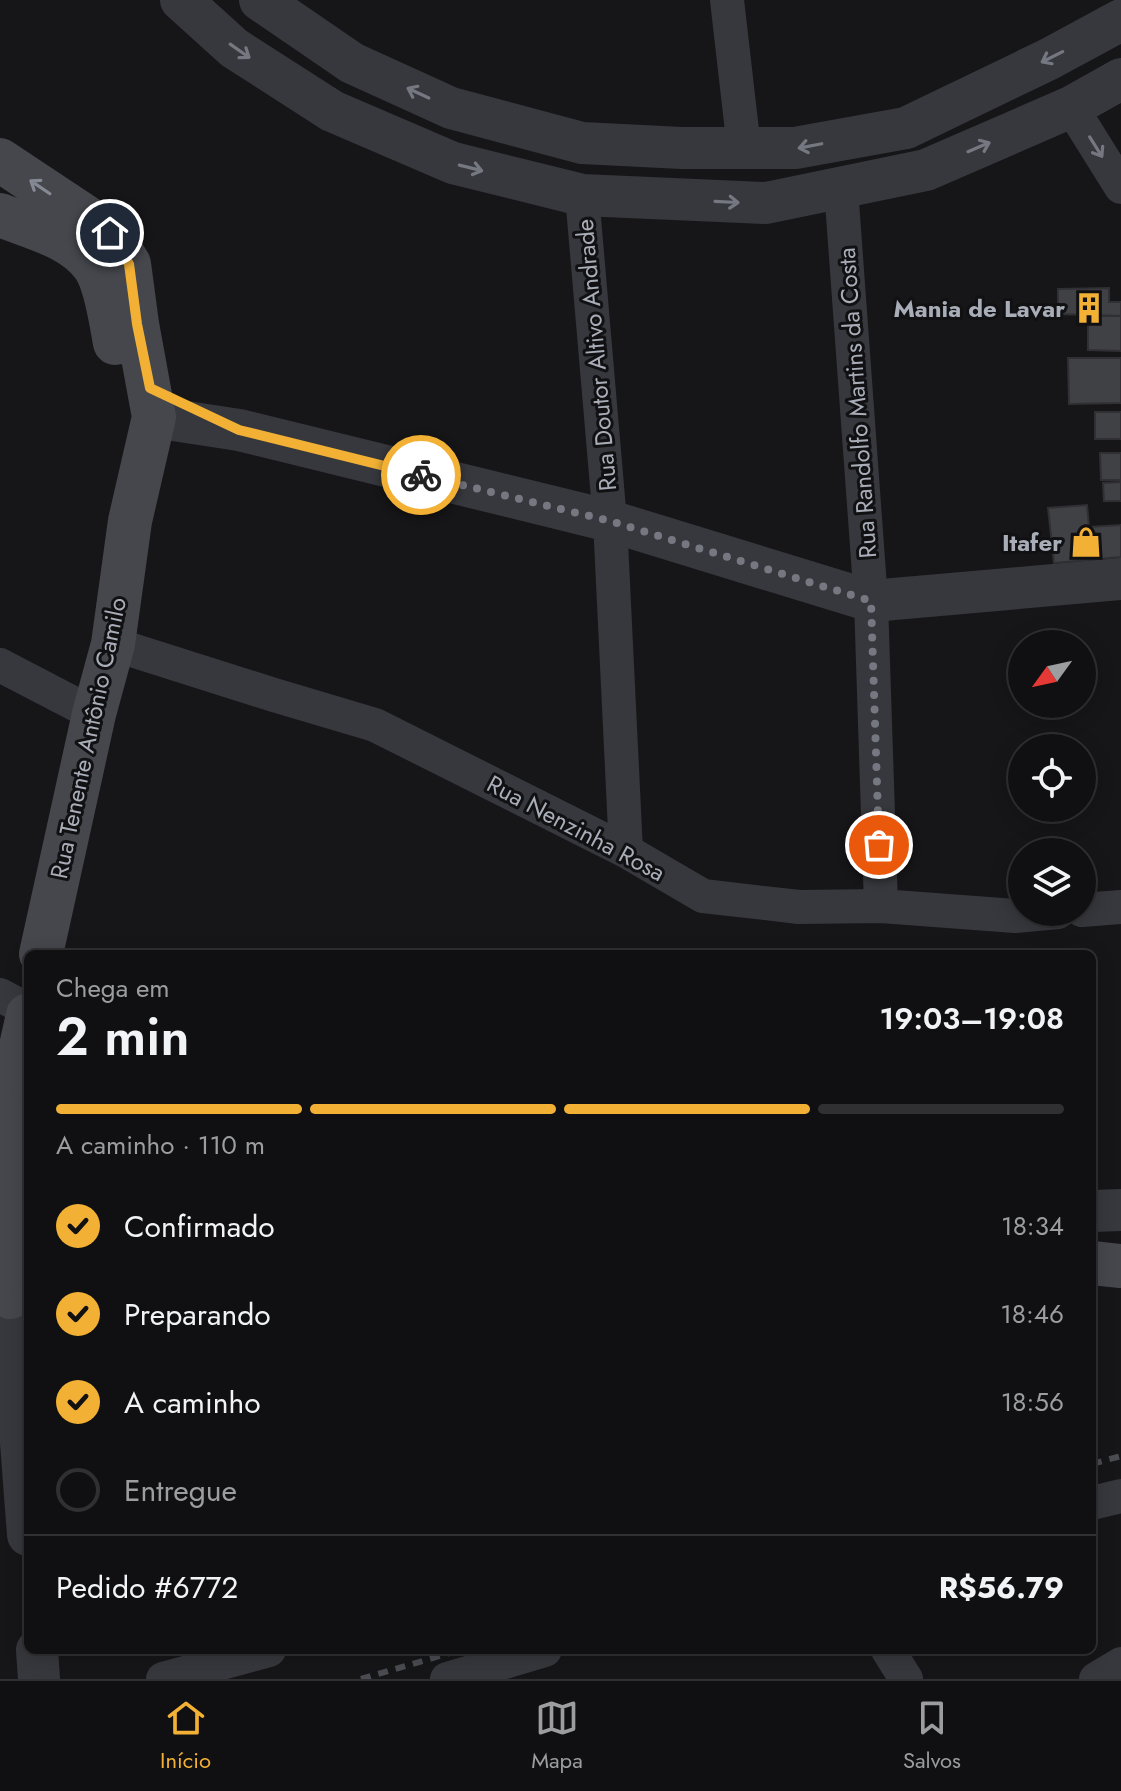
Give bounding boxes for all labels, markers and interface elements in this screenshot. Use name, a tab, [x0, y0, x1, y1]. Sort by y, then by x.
one-way arrow	[228, 43, 250, 59]
one-way arrow	[1041, 49, 1065, 65]
one-way arrow	[407, 85, 431, 100]
one-way arrow	[1089, 135, 1105, 158]
one-way arrow	[798, 139, 823, 154]
one-way arrow	[967, 139, 991, 154]
one-way arrow	[457, 161, 483, 176]
one-way arrow	[30, 179, 52, 195]
one-way arrow	[713, 194, 740, 209]
pin	[76, 199, 144, 267]
icon: home	[88, 211, 132, 255]
street label: Rua Doutor Altivo Andrade	[567, 218, 625, 492]
street label: Rua Randolfo Martins da Costa	[829, 246, 885, 560]
place label: Mania de Lavar	[893, 291, 1065, 326]
building icon: Mania de Lavar	[1072, 291, 1106, 325]
courier	[381, 435, 461, 515]
icon: bike	[399, 453, 443, 497]
place label: Itafer	[1002, 525, 1062, 560]
shop icon: Itafer	[1069, 525, 1103, 559]
street label: Rua Tenente Antônio Camilo	[41, 594, 135, 882]
north arrow	[1008, 630, 1096, 718]
map controls	[1008, 630, 1096, 926]
button: locate	[1008, 734, 1096, 822]
street label: Rua Nenzinha Rosa	[481, 766, 671, 890]
pin	[845, 811, 913, 879]
icon: bag	[857, 823, 901, 867]
button: layers	[1008, 838, 1096, 926]
text: Chega em	[56, 969, 170, 1007]
text: 19:03–19:08	[880, 997, 1064, 1040]
text: 2 min	[56, 999, 189, 1075]
text: A caminho · 110 m	[56, 1126, 265, 1164]
icon: check	[56, 1204, 100, 1248]
text: Confirmado	[124, 1205, 275, 1248]
text: 18:34	[1001, 1207, 1064, 1245]
icon: check	[56, 1292, 100, 1336]
text: Preparando	[124, 1293, 271, 1336]
text: 18:46	[1000, 1295, 1064, 1333]
icon: check	[56, 1380, 100, 1424]
text: A caminho	[124, 1381, 261, 1424]
text: 18:56	[1001, 1383, 1064, 1421]
text: Entregue	[124, 1469, 237, 1512]
text: Pedido #6772	[56, 1566, 238, 1609]
text: R$56.79	[939, 1566, 1064, 1609]
tab: Início	[160, 1696, 211, 1776]
tab: Mapa	[531, 1696, 583, 1776]
tab: Salvos	[903, 1696, 961, 1776]

